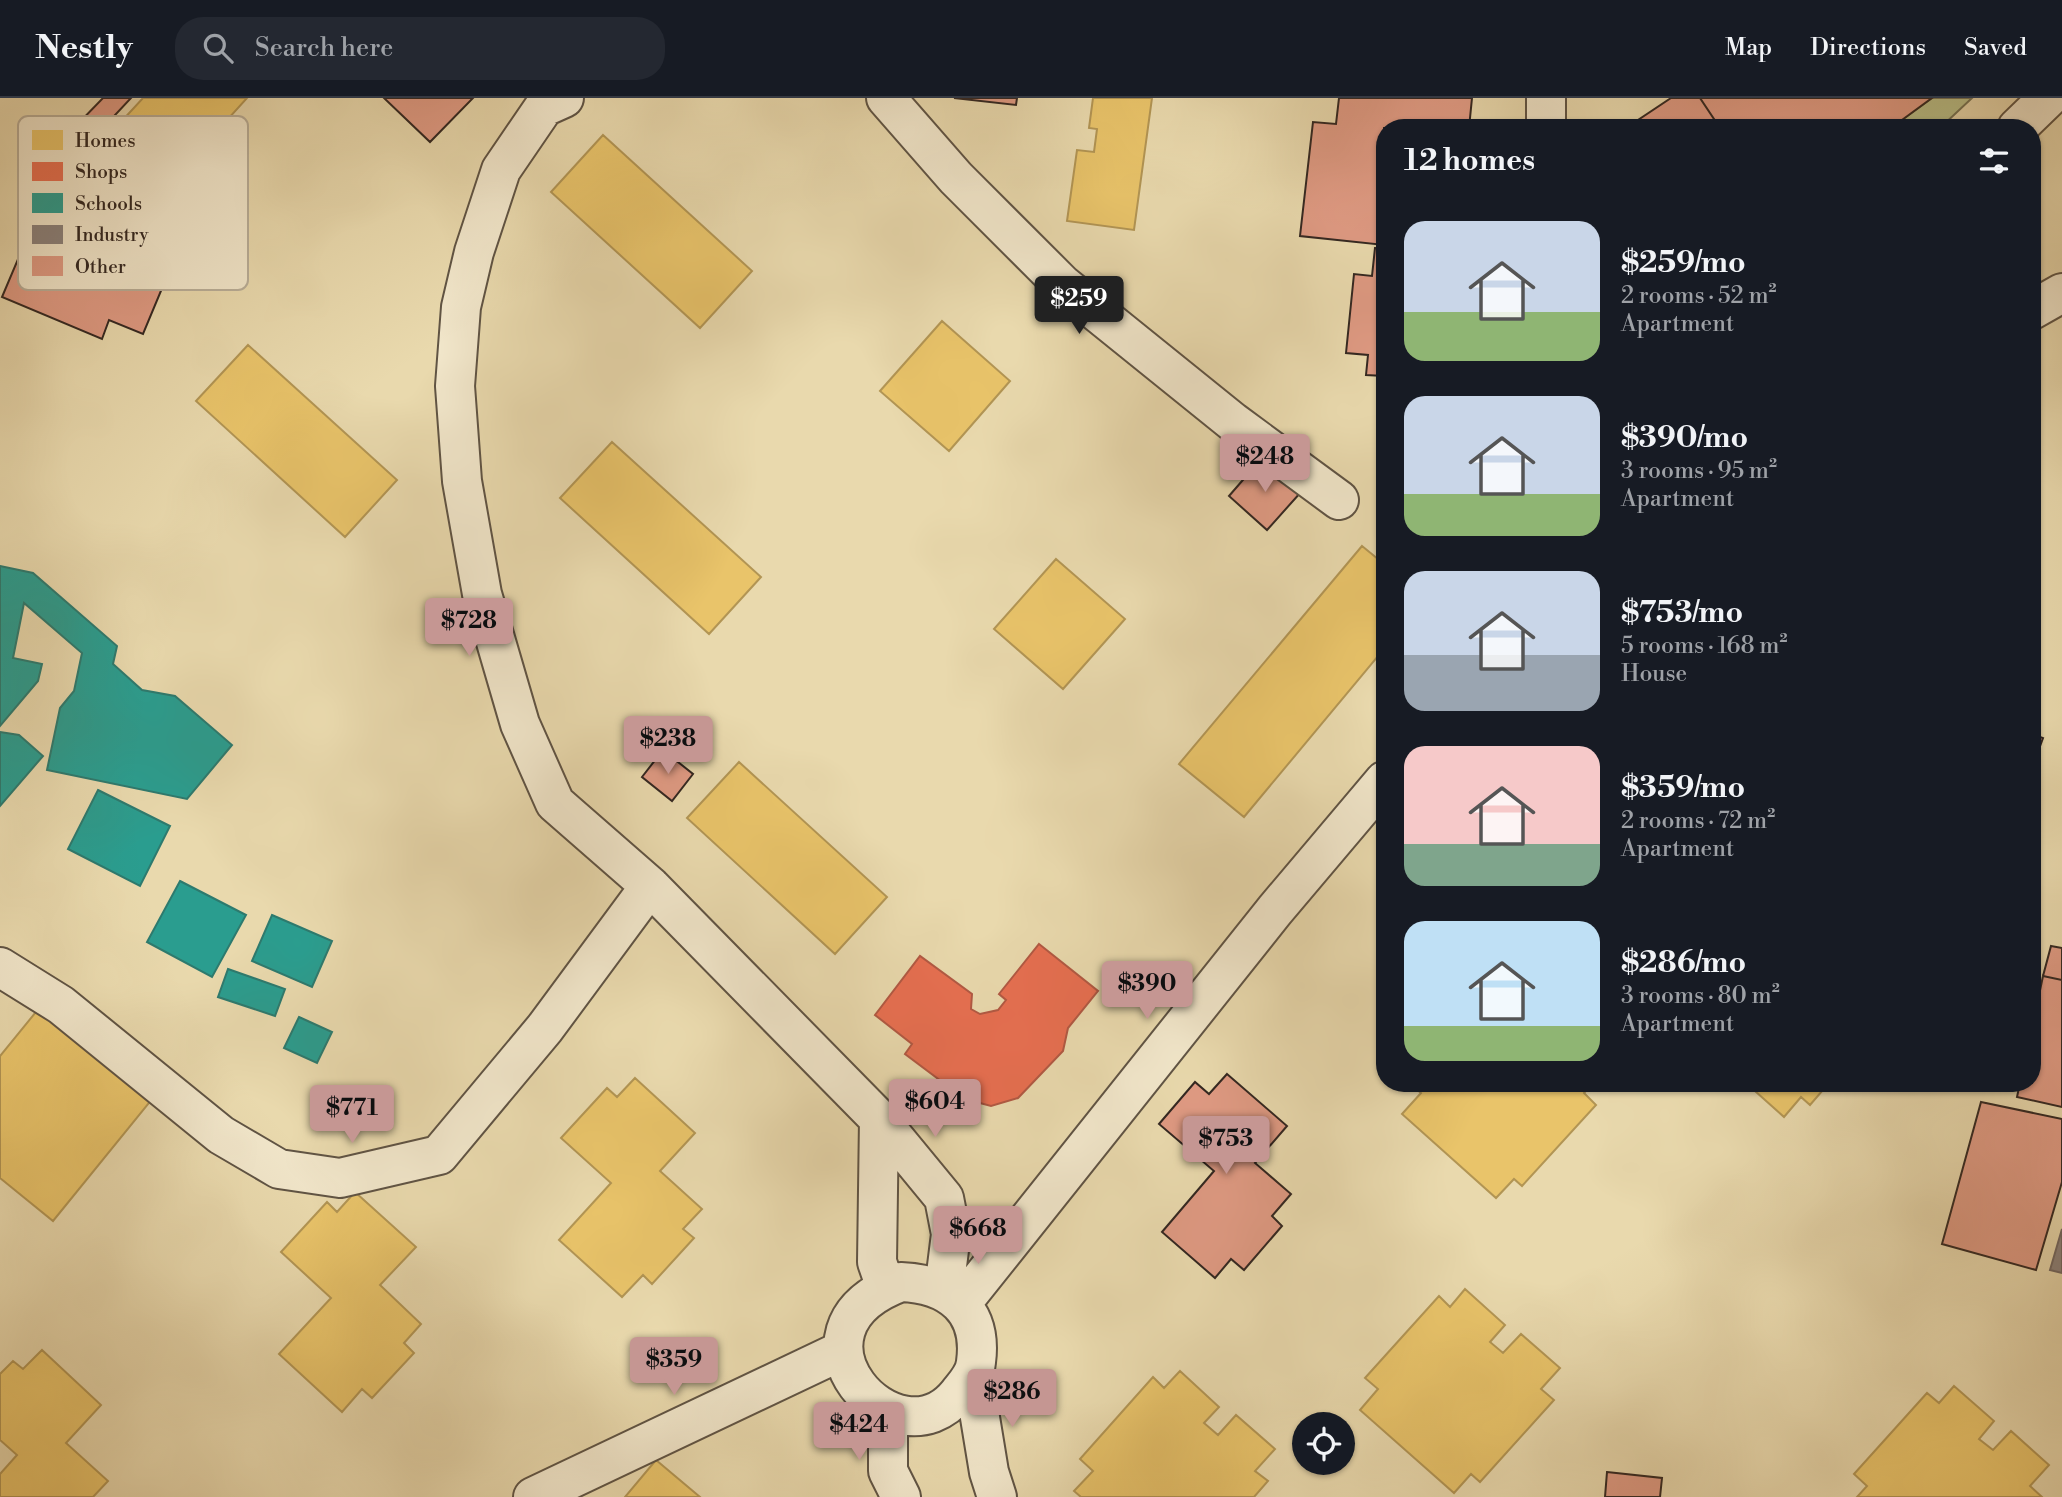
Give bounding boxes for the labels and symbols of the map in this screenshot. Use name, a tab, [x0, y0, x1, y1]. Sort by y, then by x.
legend	[18, 116, 248, 290]
text: Homes	[75, 129, 135, 153]
text: Shops	[75, 160, 127, 184]
text: Schools	[75, 192, 142, 216]
text: Industry	[75, 223, 149, 247]
text: Other	[75, 255, 126, 279]
pin: $259	[1038, 276, 1120, 336]
pin: $248	[1224, 434, 1306, 494]
pin: $728	[428, 598, 510, 658]
pin: $238	[627, 716, 709, 776]
pin: $390	[1106, 962, 1188, 1021]
pin: $604	[894, 1080, 976, 1139]
pin: $771	[311, 1086, 393, 1145]
pin: $753	[1185, 1116, 1267, 1176]
pin: $668	[937, 1206, 1019, 1266]
pin: $359	[633, 1338, 715, 1397]
pin: $286	[971, 1370, 1053, 1429]
pin: $424	[818, 1402, 900, 1462]

